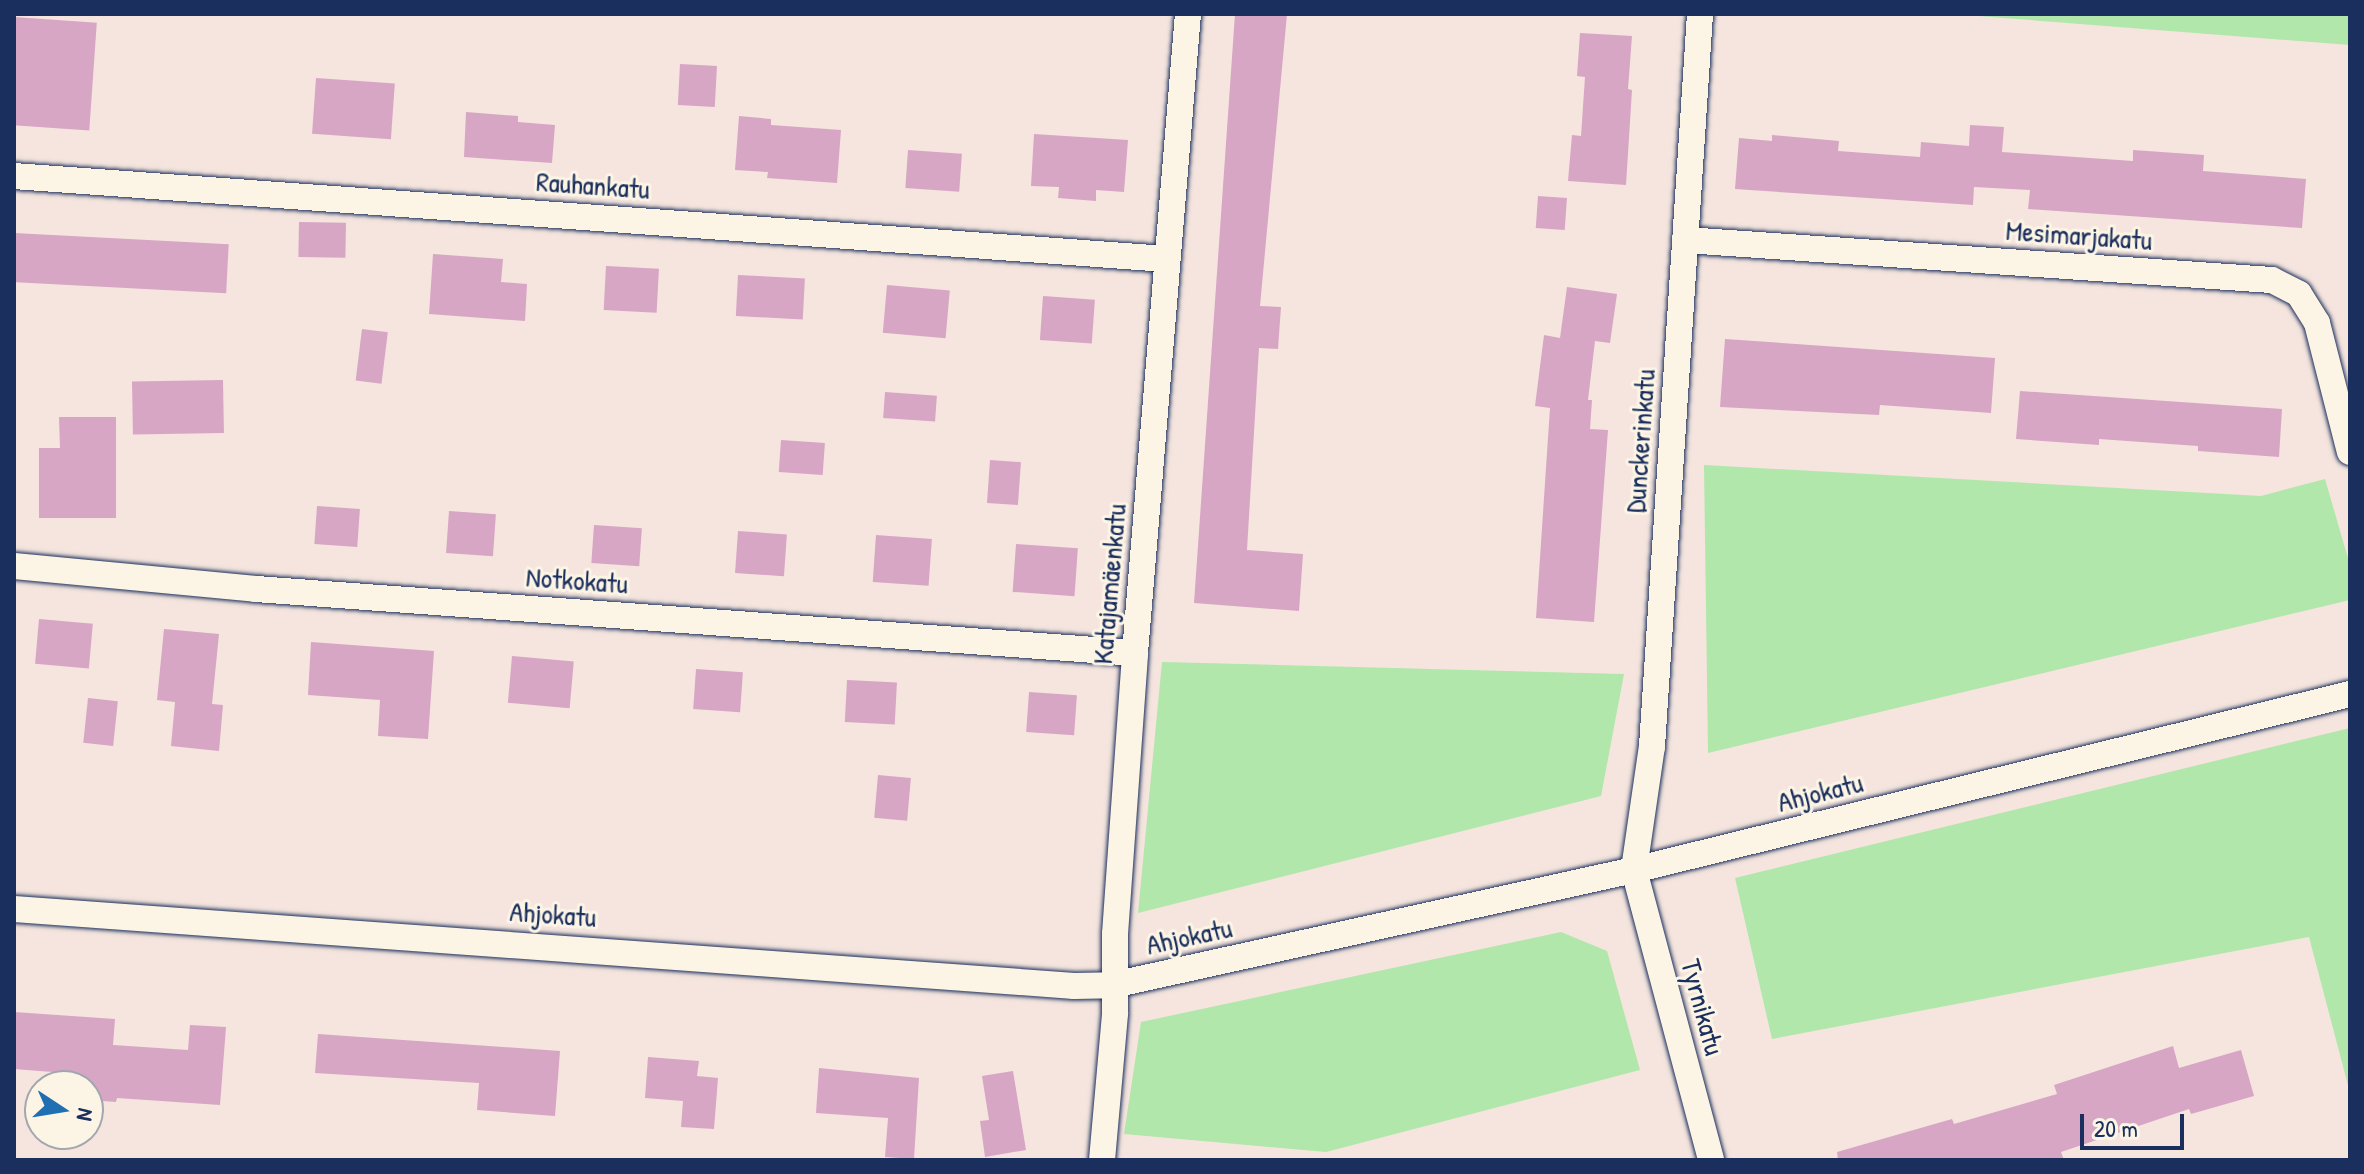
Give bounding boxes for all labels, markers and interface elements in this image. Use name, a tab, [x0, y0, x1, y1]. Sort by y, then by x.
street label: Rauhankatu	[535, 164, 651, 206]
street label: Mesimarjakatu	[2005, 213, 2153, 257]
street label: Dunckerinkatu	[1618, 368, 1662, 514]
street label: Katajamäenkatu	[1085, 502, 1133, 666]
street label: Notkokatu	[525, 560, 629, 600]
street label: Ahjokatu	[1774, 765, 1866, 819]
street label: Ahjokatu	[509, 894, 597, 934]
street label: Ahjokatu	[1143, 911, 1235, 961]
street label: Tyrnikatu	[1674, 955, 1732, 1059]
north arrow	[24, 1070, 104, 1150]
scale bar	[2084, 1098, 2188, 1148]
text: N	[70, 1106, 101, 1123]
text: 20 m	[2094, 1112, 2138, 1144]

